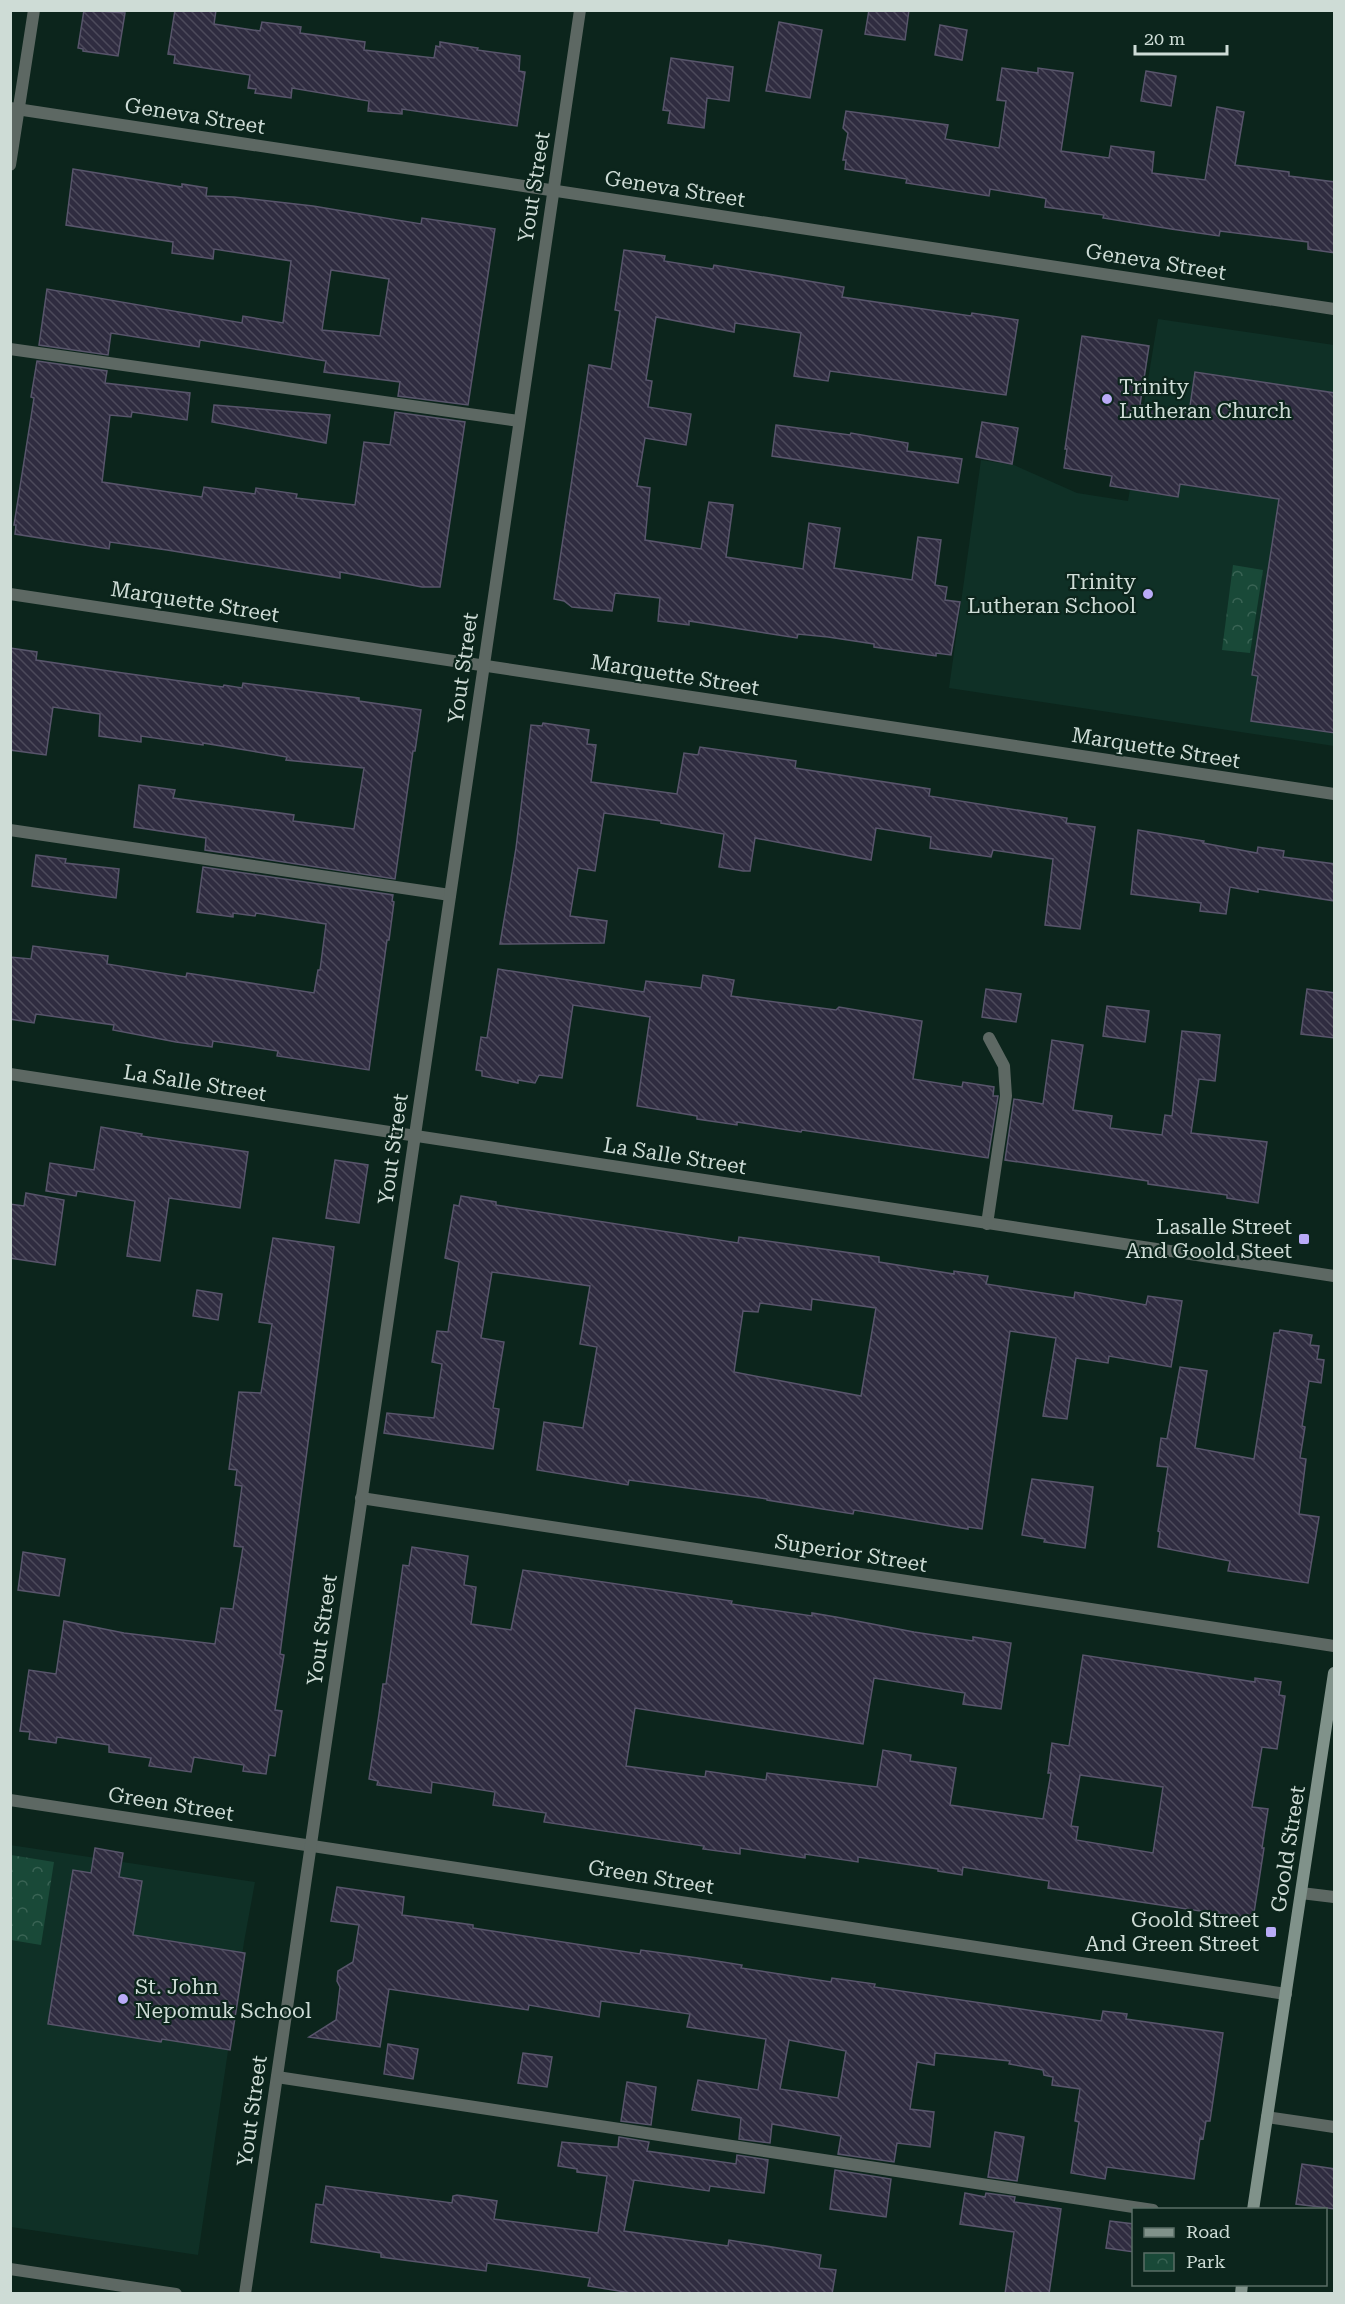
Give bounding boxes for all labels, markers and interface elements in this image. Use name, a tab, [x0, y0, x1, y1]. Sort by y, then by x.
scale bar	[1135, 18, 1226, 56]
text: 20 m	[1144, 28, 1185, 49]
street label: Geneva Street	[123, 93, 267, 139]
street label: Yout Street	[513, 130, 555, 244]
street label: Geneva Street	[603, 166, 747, 212]
street label: Geneva Street	[1084, 239, 1228, 285]
place label: Trinity Lutheran Church	[1119, 375, 1292, 423]
marker: Trinity Lutheran Church	[1100, 392, 1114, 406]
place label: Trinity Lutheran School	[967, 570, 1137, 618]
street label: Marquette Street	[109, 577, 281, 627]
marker: Trinity Lutheran School	[1141, 587, 1155, 601]
street label: Yout Street	[443, 611, 483, 725]
street label: Marquette Street	[589, 650, 761, 700]
street label: Marquette Street	[1070, 723, 1242, 773]
street label: La Salle Street	[122, 1060, 268, 1106]
street label: Yout Street	[373, 1092, 413, 1206]
street label: La Salle Street	[602, 1133, 748, 1179]
place label: Lasalle Street And Goold Steet	[1126, 1215, 1292, 1263]
marker: Lasalle Street And Goold Steet	[1297, 1232, 1311, 1246]
street label: Superior Street	[773, 1529, 929, 1577]
street label: Yout Street	[302, 1573, 342, 1687]
street label: Green Street	[106, 1782, 236, 1826]
street label: Goold Street	[1266, 1784, 1310, 1914]
street label: Green Street	[586, 1855, 716, 1899]
place label: Goold Street And Green Street	[1085, 1908, 1259, 1956]
marker: Goold Street And Green Street	[1264, 1925, 1278, 1939]
place label: St. John Nepomuk School	[135, 1975, 312, 2023]
marker: St. John Nepomuk School	[116, 1992, 130, 2006]
street label: Yout Street	[232, 2054, 272, 2168]
legend	[1132, 2208, 1327, 2286]
text: Road	[1186, 2221, 1231, 2242]
text: Park	[1186, 2251, 1226, 2272]

